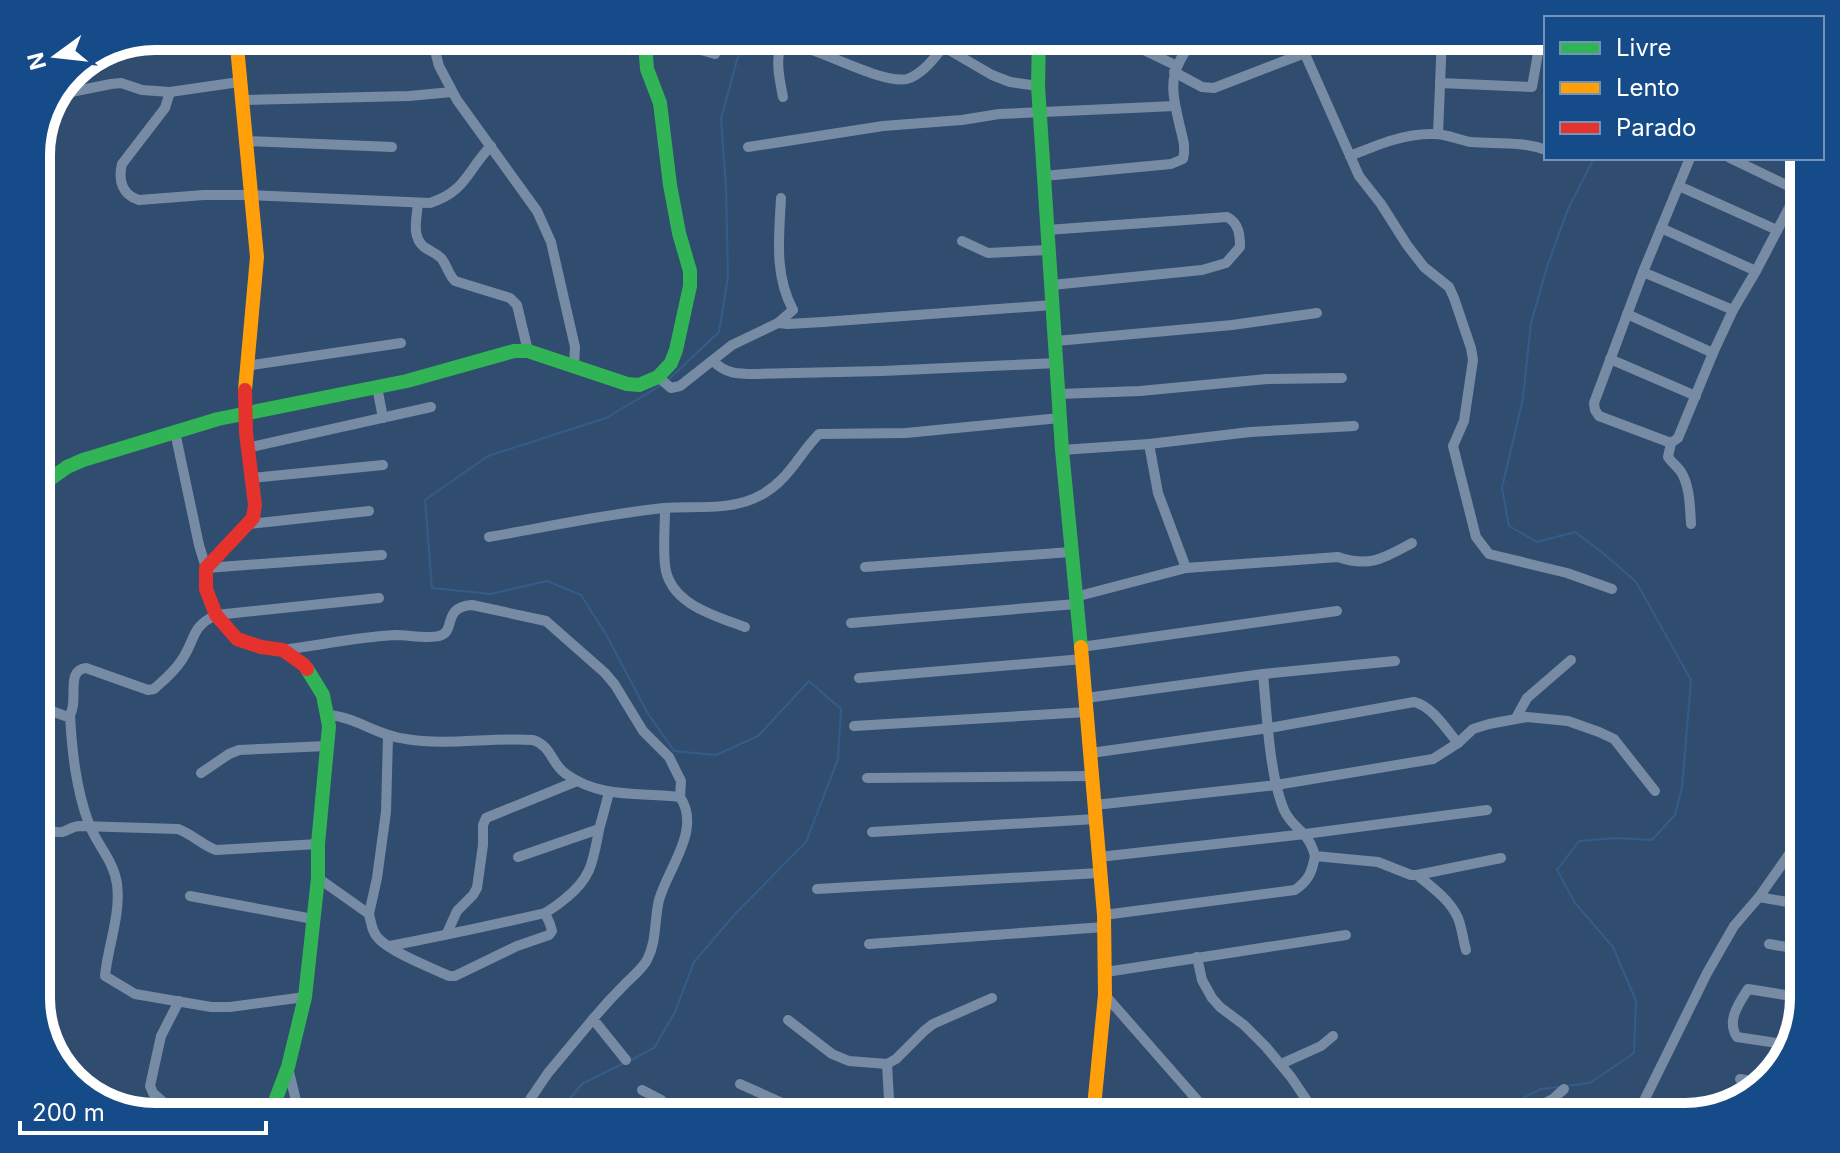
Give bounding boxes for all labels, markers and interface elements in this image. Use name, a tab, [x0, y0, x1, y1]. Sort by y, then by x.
north arrow	[16, 16, 96, 96]
legend	[1544, 16, 1824, 160]
text: Livre	[1616, 33, 1672, 62]
text: N	[22, 50, 51, 73]
text: Lento	[1616, 73, 1680, 102]
text: Parado	[1616, 113, 1696, 142]
scale bar	[20, 1085, 266, 1135]
text: 200 m	[32, 1098, 105, 1127]

